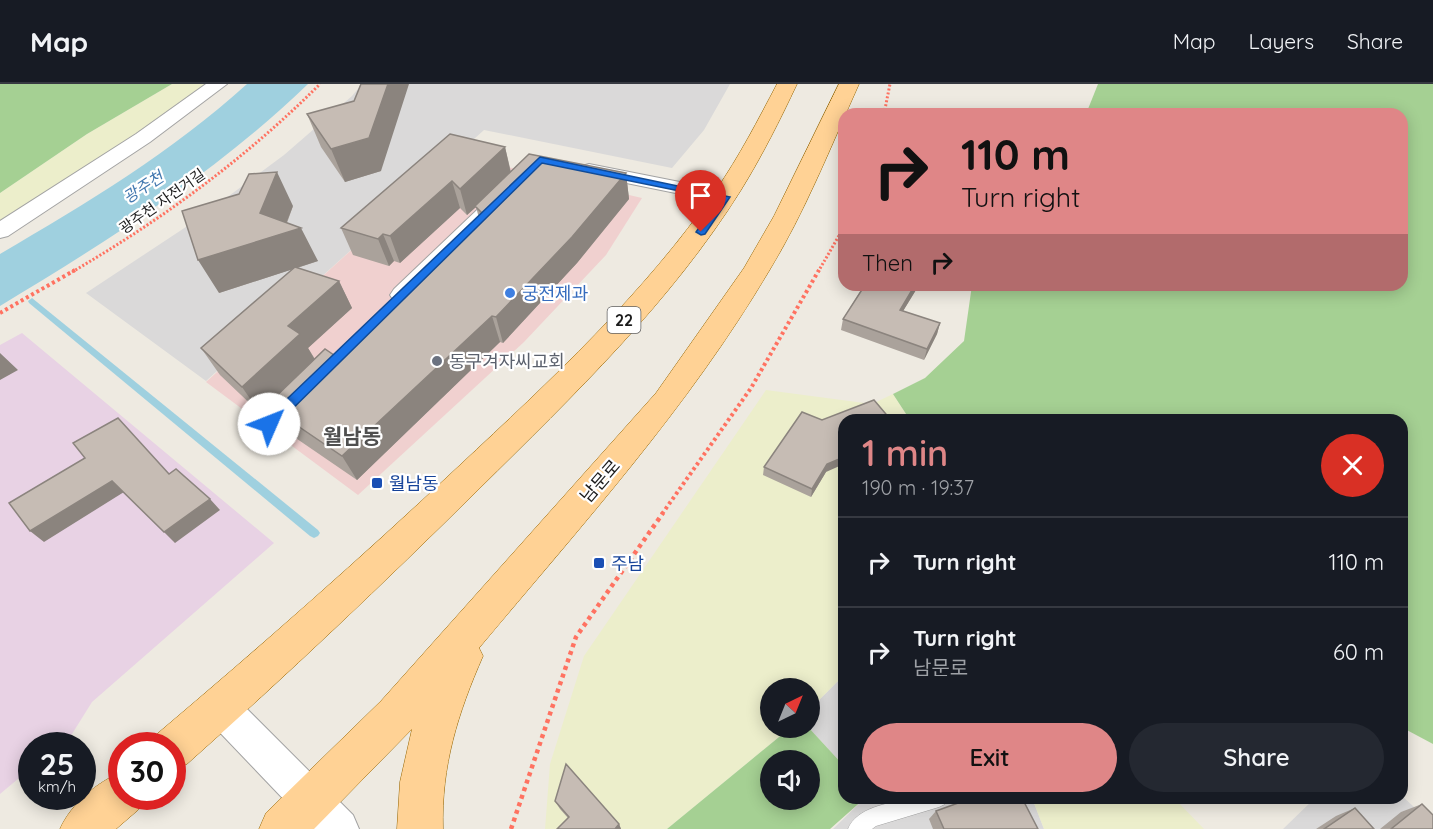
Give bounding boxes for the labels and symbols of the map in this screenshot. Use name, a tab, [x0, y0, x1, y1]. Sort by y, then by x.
street label: 광주천 자전거길	[115, 164, 209, 238]
water label: 광주천	[119, 165, 169, 207]
pin	[675, 170, 726, 232]
place label: 궁전제과	[522, 282, 589, 305]
marker: 궁전제과	[503, 286, 517, 300]
road number: 22	[608, 307, 640, 333]
place label: 동구겨자씨교회	[449, 350, 565, 373]
marker: 동구겨자씨교회	[430, 354, 444, 368]
position arrow	[237, 392, 301, 456]
district label: 월남동	[323, 423, 381, 449]
street label: 남문로	[575, 455, 625, 507]
place label: 월남동	[389, 472, 439, 495]
marker: 월남동	[370, 476, 384, 490]
place label: 주남	[611, 552, 644, 575]
marker: 주남	[592, 556, 606, 570]
north arrow	[760, 678, 820, 738]
speed limit sign: 30	[108, 732, 186, 810]

